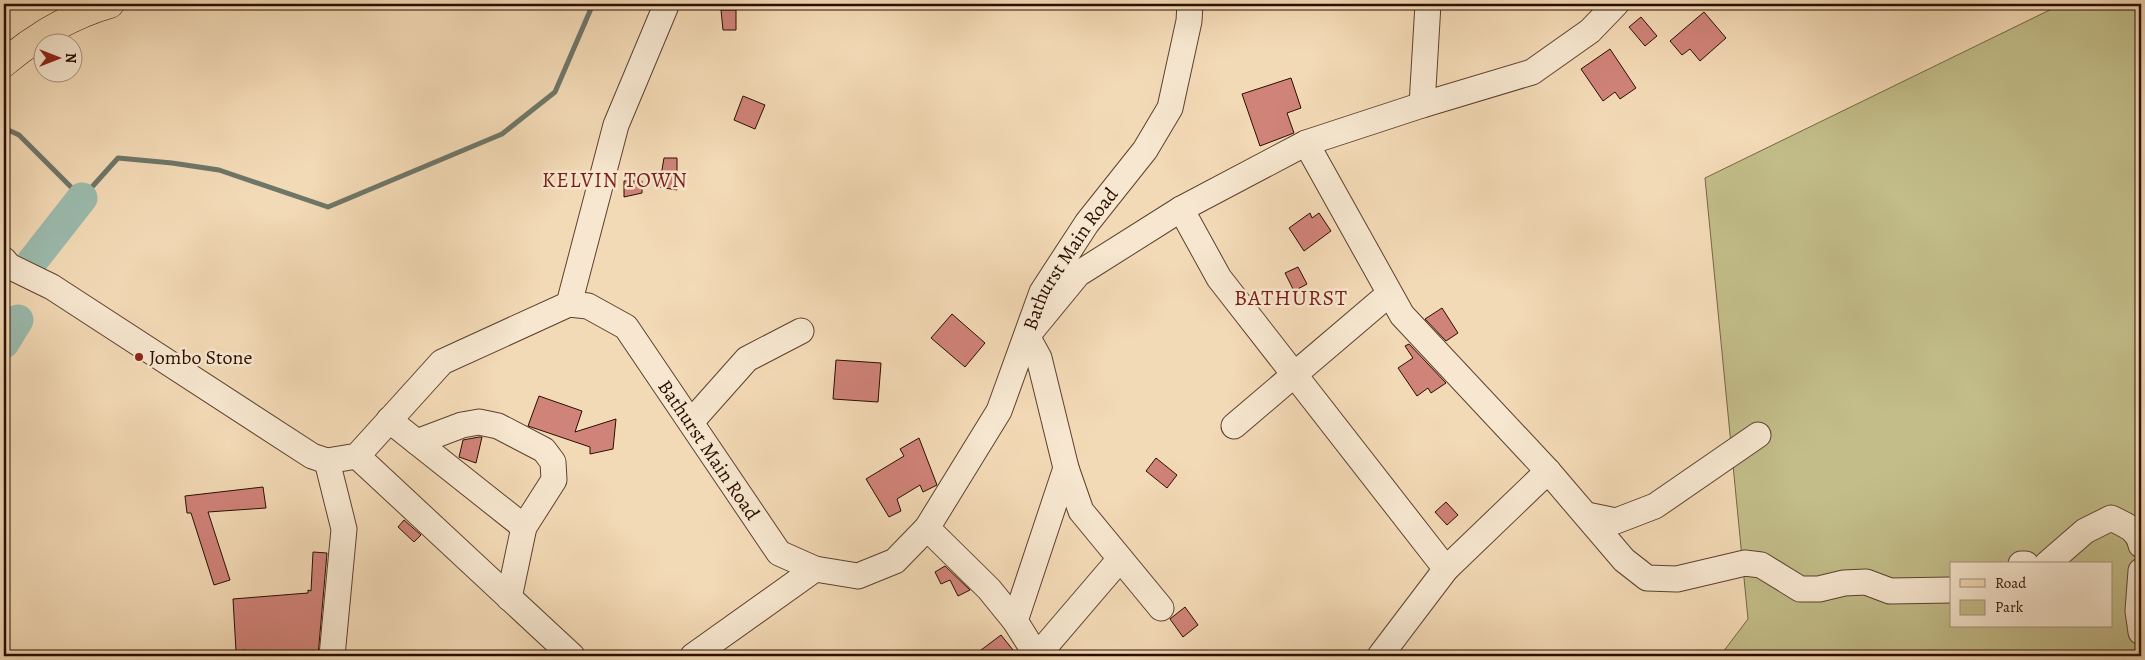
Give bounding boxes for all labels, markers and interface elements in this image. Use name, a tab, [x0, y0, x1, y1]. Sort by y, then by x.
north arrow	[32, 32, 82, 82]
text: N	[61, 53, 80, 63]
district label: KELVIN TOWN	[542, 166, 688, 194]
street label: Bathurst Main Road	[1016, 182, 1124, 334]
district label: BATHURST	[1234, 283, 1348, 313]
place label: Jombo Stone	[149, 344, 253, 371]
marker: Jombo Stone	[133, 351, 145, 363]
street label: Bathurst Main Road	[651, 374, 766, 526]
legend	[1950, 562, 2112, 628]
text: Road	[1995, 573, 2027, 593]
text: Park	[1995, 597, 2024, 617]

